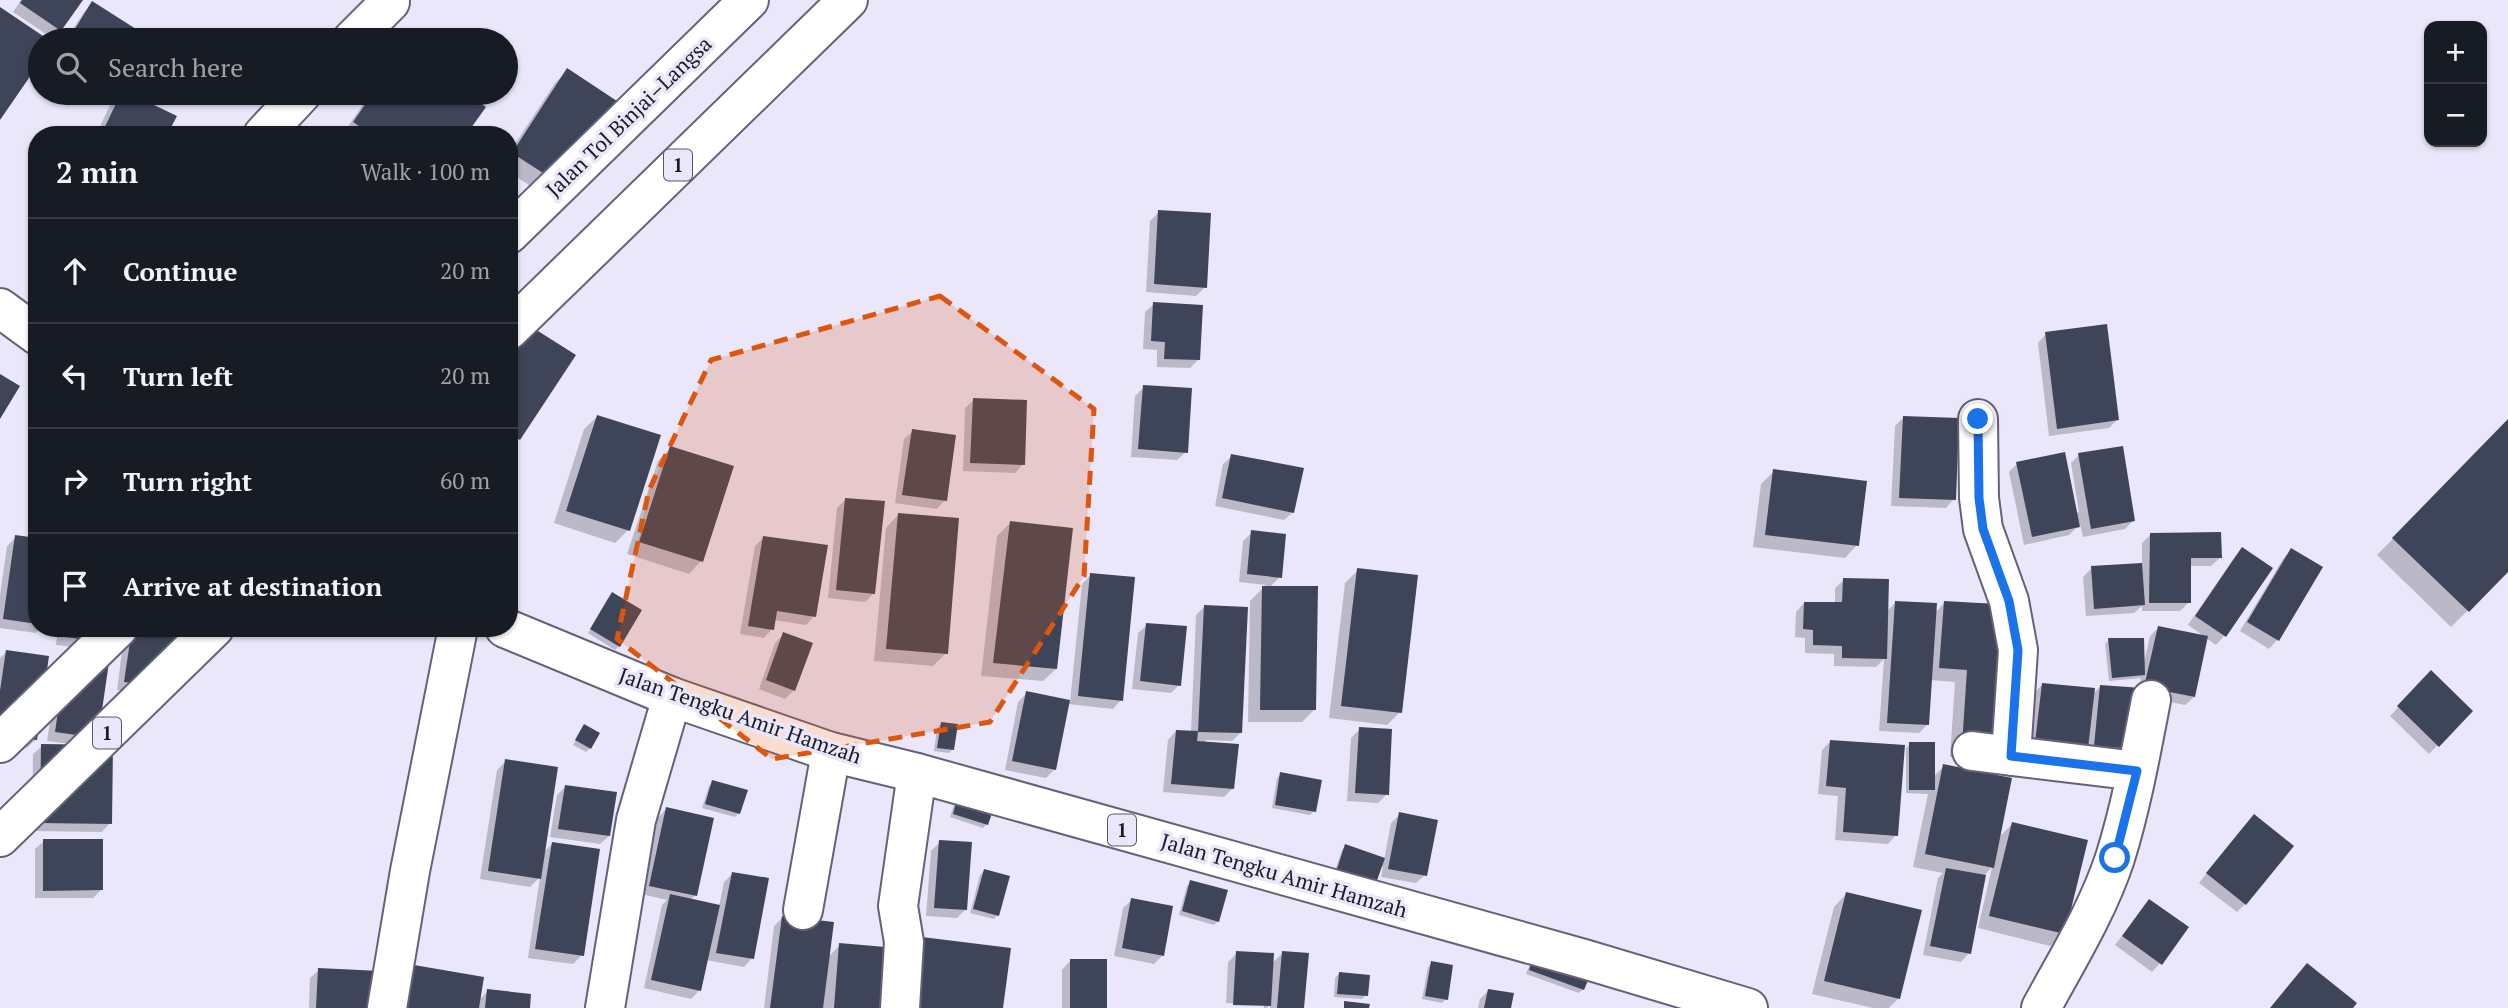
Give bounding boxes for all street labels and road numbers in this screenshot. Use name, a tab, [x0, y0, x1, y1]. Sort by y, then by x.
street label: Jalan Tol Binjai–Langsa	[539, 29, 717, 203]
road number: 1	[664, 150, 692, 181]
street label: Jalan Tengku Amir Hamzah	[615, 660, 865, 770]
road number: 1	[93, 718, 121, 748]
road number: 1	[1108, 814, 1136, 846]
street label: Jalan Tengku Amir Hamzah	[1158, 826, 1411, 924]

